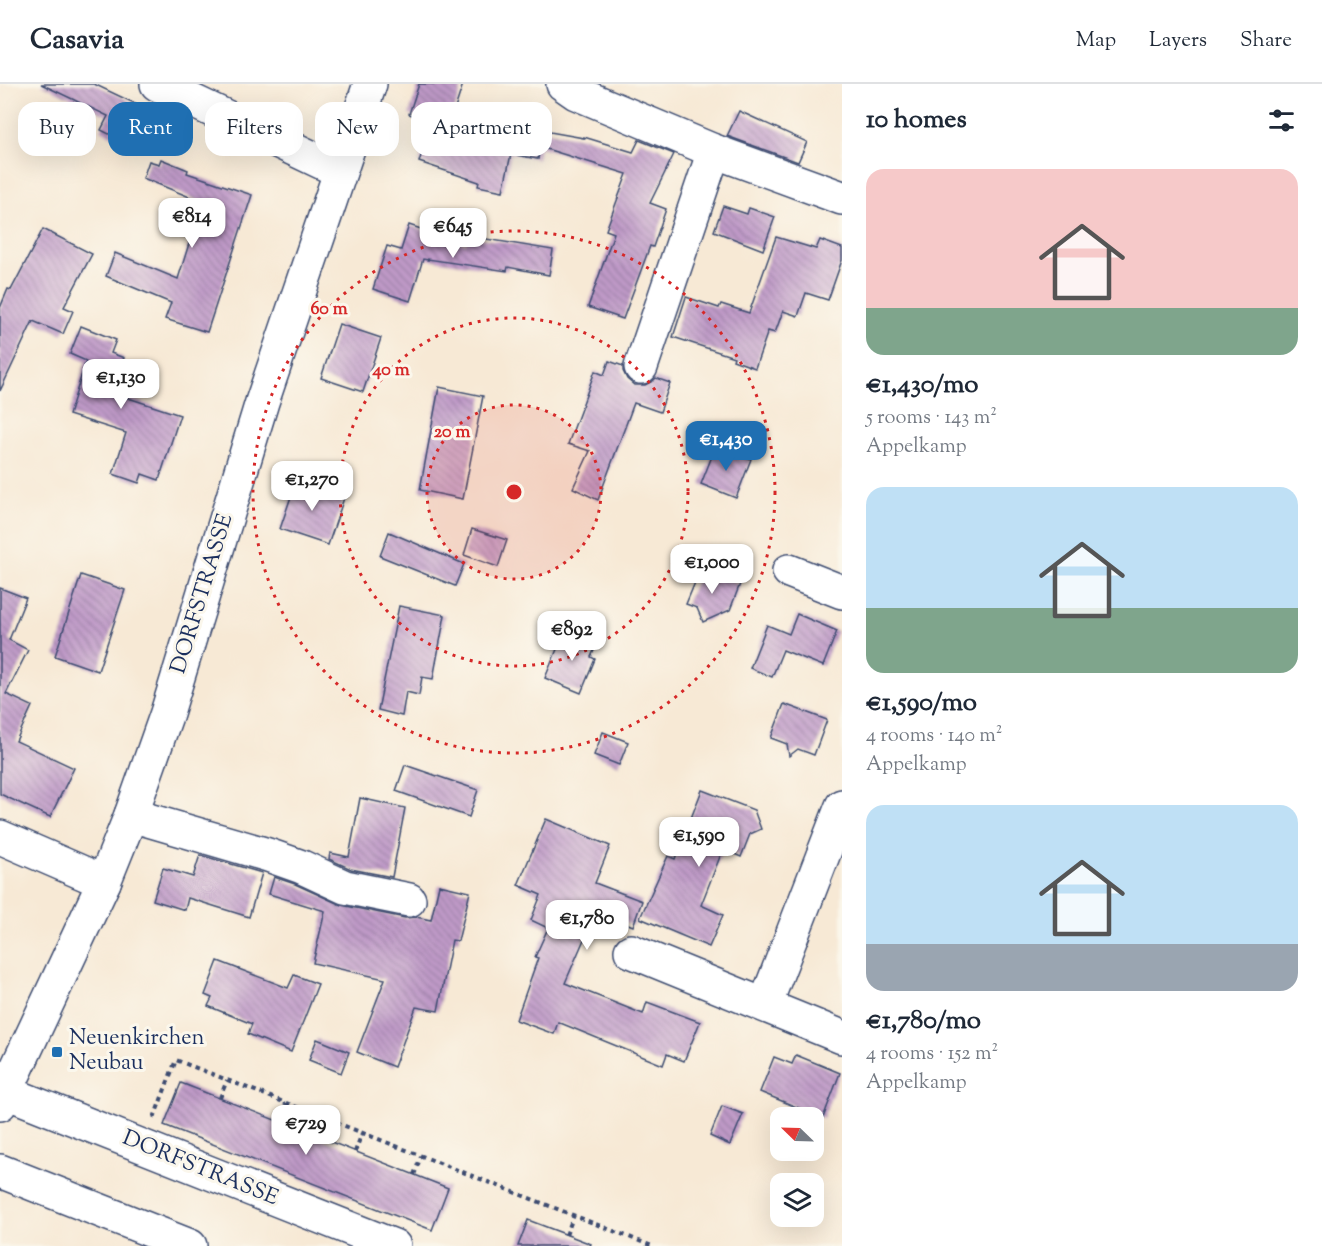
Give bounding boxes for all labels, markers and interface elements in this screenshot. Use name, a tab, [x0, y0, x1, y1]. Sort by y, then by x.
text: Casavia	[30, 21, 124, 61]
text: Map	[1076, 26, 1116, 56]
text: Layers	[1149, 26, 1207, 56]
text: Share	[1240, 26, 1292, 56]
chip: Buy	[18, 102, 96, 156]
chip: Rent	[108, 102, 193, 156]
chip: Filters	[205, 102, 303, 156]
chip: New	[315, 102, 399, 156]
chip: Apartment	[411, 102, 552, 156]
text: 10 homes	[866, 102, 967, 139]
icon: filters	[1265, 104, 1298, 137]
pin: €814	[156, 198, 228, 249]
text: €814	[172, 203, 212, 232]
pin: €645	[417, 208, 489, 259]
icon: home	[1028, 208, 1136, 316]
text: €645	[434, 213, 472, 242]
text: 60 m	[310, 297, 348, 323]
text: 40 m	[371, 358, 410, 384]
pin: €1,130	[72, 359, 170, 410]
text: €1,130	[96, 364, 146, 393]
text: €1,430/mo	[866, 367, 978, 404]
text: 5 rooms · 143 m²	[866, 404, 997, 433]
text: 20 m	[434, 420, 470, 446]
pin: €1,430	[677, 421, 775, 472]
text: €1,430	[700, 426, 752, 455]
text: Appelkamp	[866, 433, 967, 462]
pin: €1,270	[263, 461, 361, 512]
text: €1,270	[285, 466, 339, 495]
centre of rings	[504, 482, 524, 502]
street label: DORFSTRASSE	[163, 510, 243, 678]
icon: home	[1028, 526, 1136, 634]
pin: €1,000	[663, 544, 761, 595]
text: €1,000	[684, 549, 740, 578]
pin: €892	[536, 611, 608, 662]
text: €892	[551, 616, 593, 645]
text: €1,590/mo	[866, 685, 977, 722]
text: 4 rooms · 140 m²	[866, 722, 1003, 751]
text: Appelkamp	[866, 751, 967, 780]
pin: €1,590	[650, 817, 748, 868]
text: €1,590	[673, 822, 725, 851]
icon: home	[1028, 844, 1136, 952]
pin: €1,780	[538, 900, 636, 951]
text: €1,780	[560, 905, 614, 934]
text: €1,780/mo	[866, 1003, 981, 1040]
place label: Neuenkirchen Neubau	[69, 1023, 205, 1080]
text: 4 rooms · 152 m²	[866, 1040, 998, 1069]
marker: Neuenkirchen Neubau	[50, 1045, 64, 1059]
text: Appelkamp	[866, 1069, 967, 1098]
pin: €729	[270, 1105, 342, 1156]
north arrow	[770, 1107, 824, 1161]
map controls	[770, 1107, 824, 1227]
text: €729	[285, 1110, 327, 1139]
street label: DORFSTRASSE	[117, 1123, 283, 1215]
button: layers	[770, 1173, 824, 1227]

